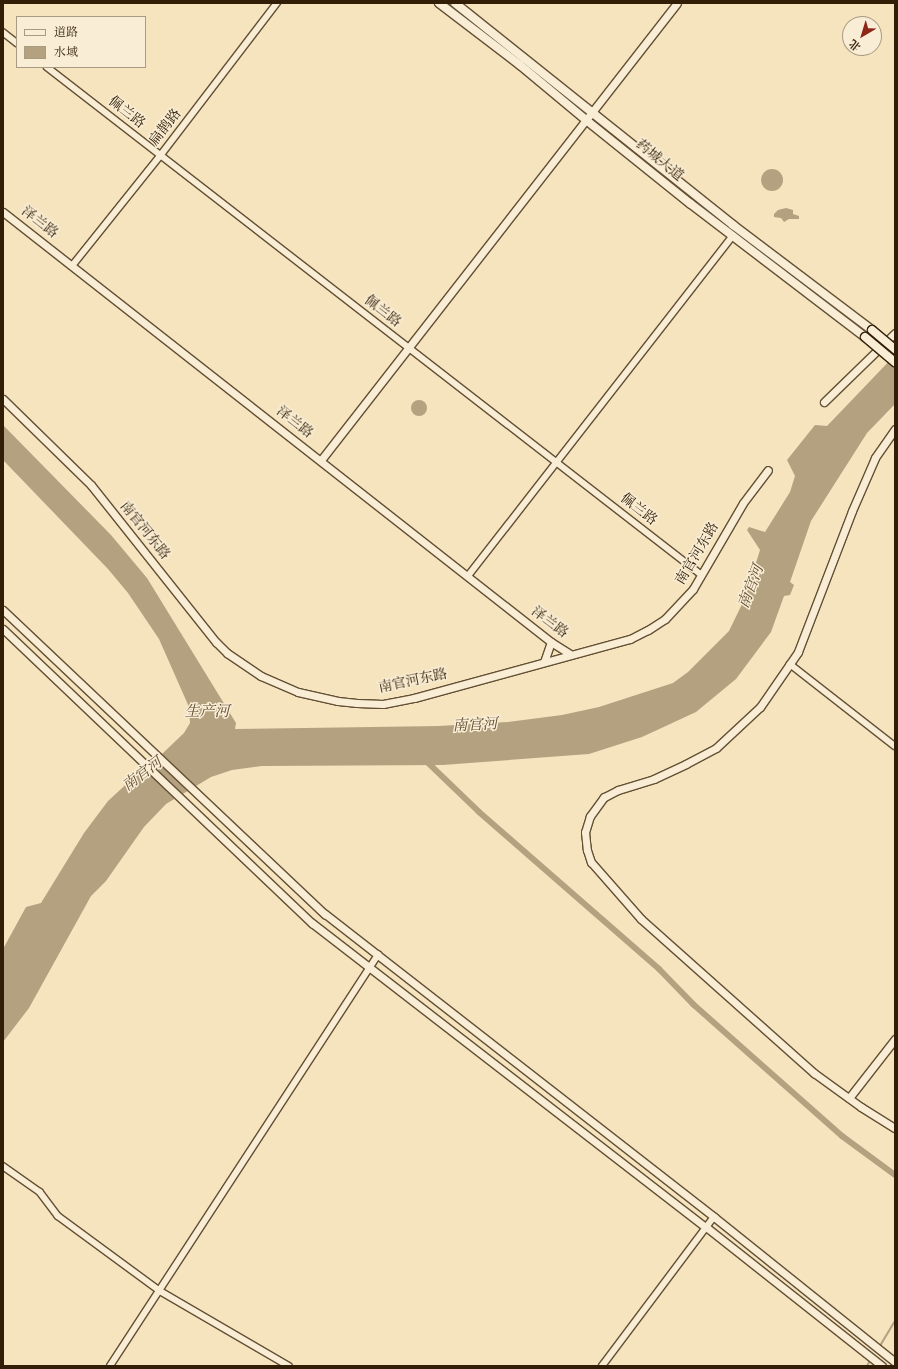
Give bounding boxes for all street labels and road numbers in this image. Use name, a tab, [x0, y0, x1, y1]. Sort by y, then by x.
street label: 佩兰路	[104, 93, 148, 133]
street label: 扁鹊路	[146, 106, 186, 150]
street label: 药城大道	[632, 137, 686, 185]
street label: 泽兰路	[17, 203, 61, 243]
street label: 佩兰路	[360, 292, 404, 332]
street label: 泽兰路	[272, 403, 316, 443]
street label: 佩兰路	[616, 490, 660, 530]
street label: 南官河东路	[115, 499, 173, 563]
street label: 南官河东路	[673, 520, 723, 588]
street label: 泽兰路	[527, 604, 571, 642]
street label: 南官河东路	[377, 667, 449, 697]

